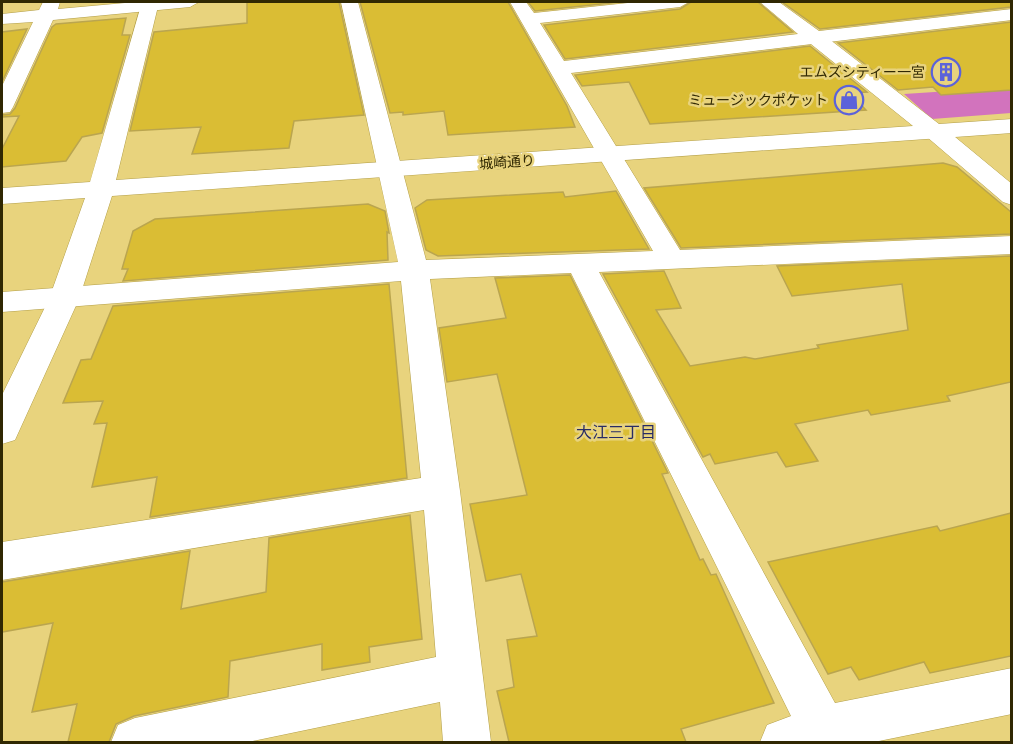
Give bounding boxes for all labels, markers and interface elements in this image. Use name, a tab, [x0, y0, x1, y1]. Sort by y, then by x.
building icon: エムズシティー一宮	[930, 56, 962, 88]
place label: エムズシティー一宮	[800, 64, 925, 80]
shop icon: ミュージックポケット	[833, 84, 865, 116]
place label: ミュージックポケット	[688, 92, 828, 108]
street label: 城崎通り	[479, 152, 535, 172]
district label: 大江三丁目	[576, 423, 656, 441]

